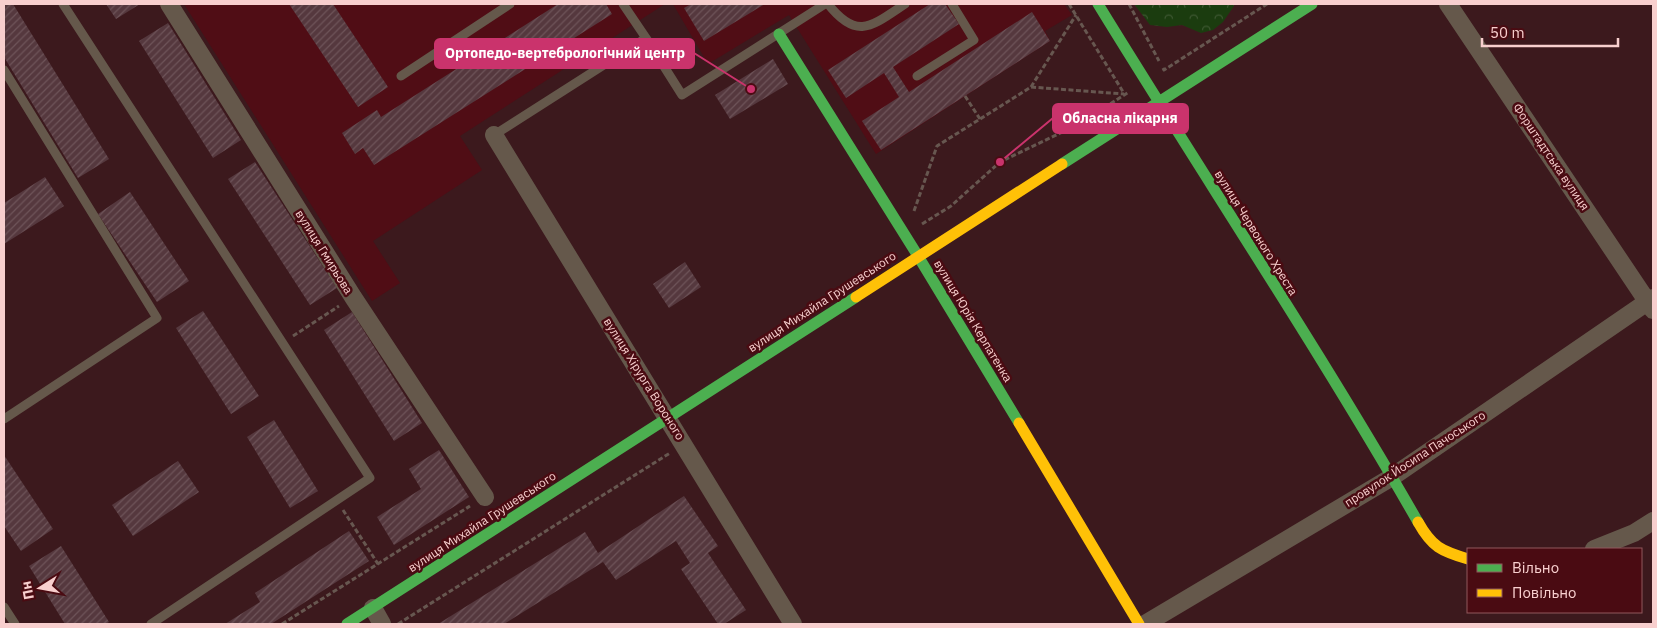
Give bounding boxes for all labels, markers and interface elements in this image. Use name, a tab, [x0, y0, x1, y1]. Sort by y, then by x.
scale bar	[1482, 15, 1618, 47]
text: 50 m	[1490, 23, 1525, 42]
callout: Ортопедо-вертебрологічний центр	[435, 39, 694, 68]
text: Ортопедо-вертебрологічний центр	[445, 44, 685, 62]
street label: Форштадтська вулиця	[1510, 100, 1593, 213]
callout: Обласна лікарня	[1053, 104, 1188, 133]
text: Обласна лікарня	[1062, 109, 1178, 127]
street label: вулиця Червоного Хреста	[1212, 167, 1301, 299]
street label: вулиця Гмирьова	[293, 207, 357, 297]
street label: вулиця Михайла Грушевського	[745, 248, 899, 355]
street label: вулиця Юрія Керпатенка	[931, 257, 1016, 385]
street label: вулиця Хірурга Вороного	[601, 315, 688, 443]
street label: провулок Йосипа Пачоського	[1341, 407, 1488, 510]
street label: вулиця Михайла Грушевського	[405, 468, 559, 575]
legend	[1467, 548, 1642, 613]
text: Вільно	[1512, 558, 1559, 577]
north arrow	[15, 563, 65, 613]
text: Пн	[17, 580, 38, 601]
text: Повільно	[1512, 583, 1576, 602]

